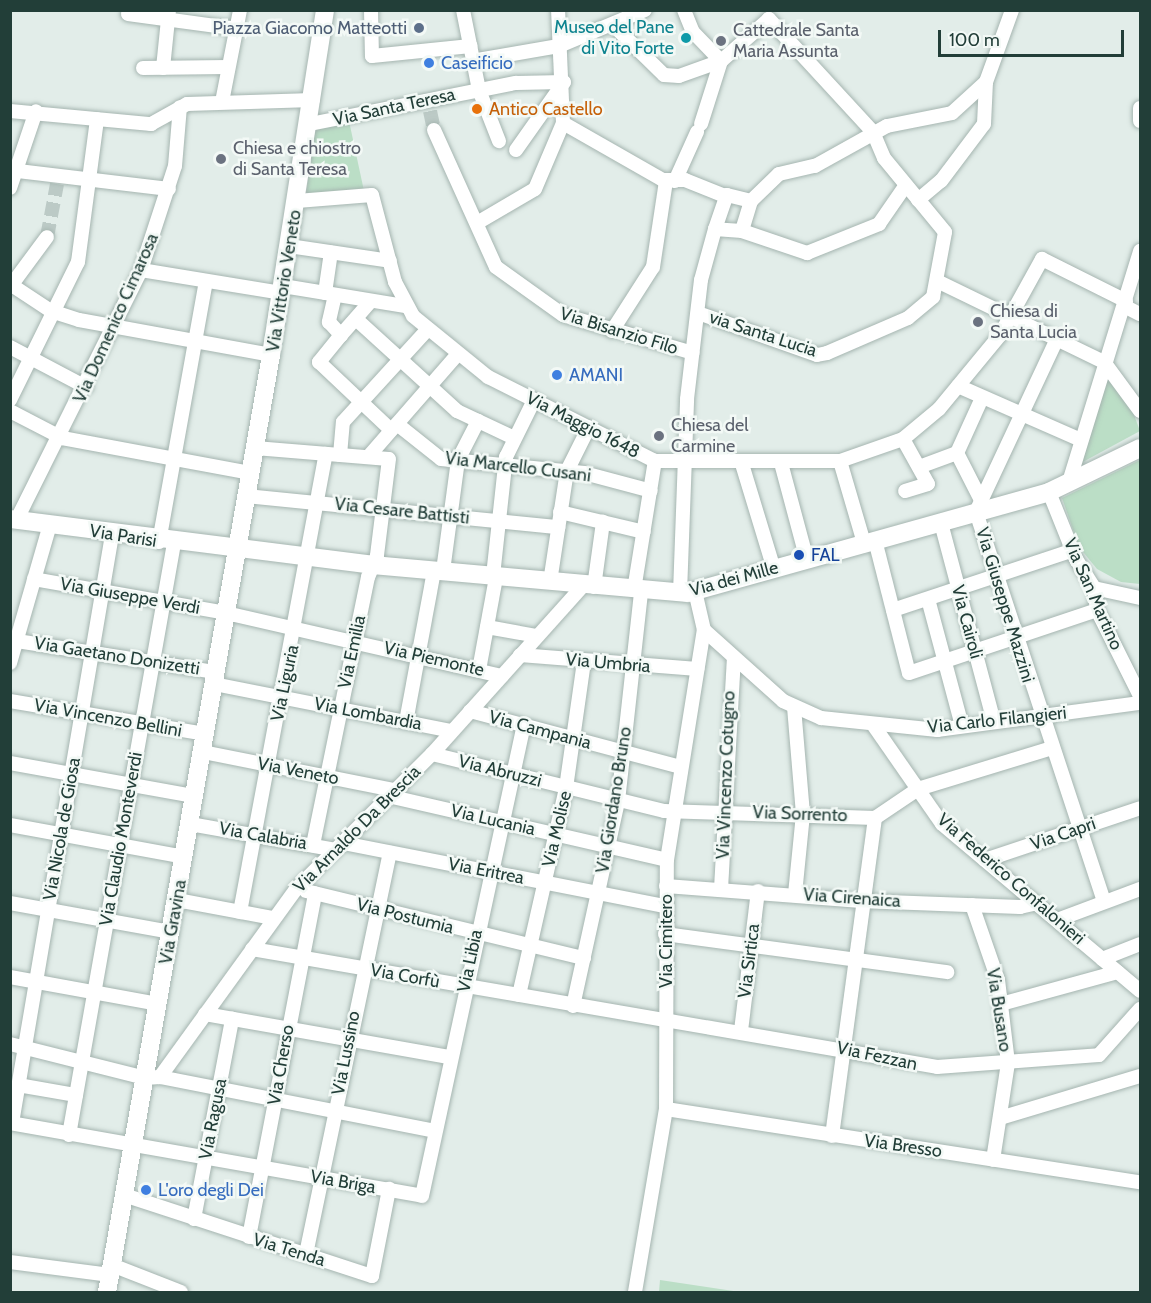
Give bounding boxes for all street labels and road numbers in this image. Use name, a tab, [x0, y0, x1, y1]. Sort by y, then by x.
street label: Via Santa Teresa	[331, 84, 457, 130]
street label: Via Vittorio Veneto	[262, 208, 306, 354]
street label: Via Domenico Cimarosa	[69, 230, 163, 406]
street label: Via Bisanzio Filo	[557, 303, 681, 359]
street label: via Santa Lucia	[706, 306, 820, 362]
street label: Via Maggio 1648	[522, 387, 644, 463]
street label: Via Marcello Cusani	[444, 447, 592, 487]
street label: Via Cesare Battisti	[333, 493, 471, 529]
street label: Via Parisi	[88, 520, 158, 552]
street label: Via Giuseppe Mazzini	[971, 525, 1039, 685]
street label: Via San Martino	[1059, 535, 1127, 653]
street label: Via dei Mille	[687, 557, 781, 601]
street label: Via Giuseppe Verdi	[58, 573, 202, 619]
street label: Via Cairoli	[947, 583, 987, 661]
street label: Via Emilia	[334, 613, 370, 691]
street label: Via Gaetano Donizetti	[33, 632, 201, 680]
street label: Via Piemonte	[382, 637, 486, 681]
street label: Via Liguria	[266, 643, 304, 723]
street label: Via Umbria	[565, 649, 651, 677]
street label: Via Vincenzo Cotugno	[712, 690, 740, 860]
street label: Via Lombardia	[312, 693, 424, 735]
street label: Via Vincenzo Bellini	[32, 694, 184, 742]
street label: Via Carlo Filangieri	[926, 702, 1068, 738]
street label: Via Campania	[487, 706, 593, 754]
street label: Via Giordano Bruno	[592, 725, 636, 875]
street label: Via Claudio Monteverdi	[95, 750, 147, 928]
street label: Via Abruzzi	[456, 750, 544, 792]
street label: Via Veneto	[255, 753, 341, 789]
street label: Via Nicola de Giosa	[39, 756, 85, 902]
street label: Via Arnaldo Da Brescia	[289, 761, 425, 897]
street label: Via Molise	[538, 789, 576, 869]
street label: Via Lucania	[449, 800, 537, 840]
street label: Via Sorrento	[752, 802, 848, 826]
street label: Via Federico Confalonieri	[933, 809, 1089, 949]
street label: Via Capri	[1028, 813, 1098, 855]
street label: Via Calabria	[217, 818, 309, 854]
street label: Via Eritrea	[446, 853, 526, 889]
street label: Via Gravina	[155, 878, 191, 966]
street label: Via Cirenaica	[802, 884, 902, 912]
street label: Via Postumia	[354, 893, 456, 939]
street label: Via Cimitero	[655, 894, 677, 988]
street label: Via Sirtica	[734, 923, 764, 999]
street label: Via Libia	[453, 928, 487, 994]
street label: Via Corfù	[369, 959, 441, 993]
street label: Via Busano	[982, 967, 1016, 1053]
street label: Via Lussino	[327, 1009, 365, 1097]
street label: Via Cherso	[263, 1023, 299, 1107]
street label: Via Fezzan	[835, 1037, 919, 1075]
street label: Via Ragusa	[195, 1077, 231, 1161]
street label: Via Bresso	[863, 1130, 943, 1162]
street label: Via Briga	[309, 1166, 377, 1198]
street label: Via Tenda	[250, 1229, 328, 1271]

